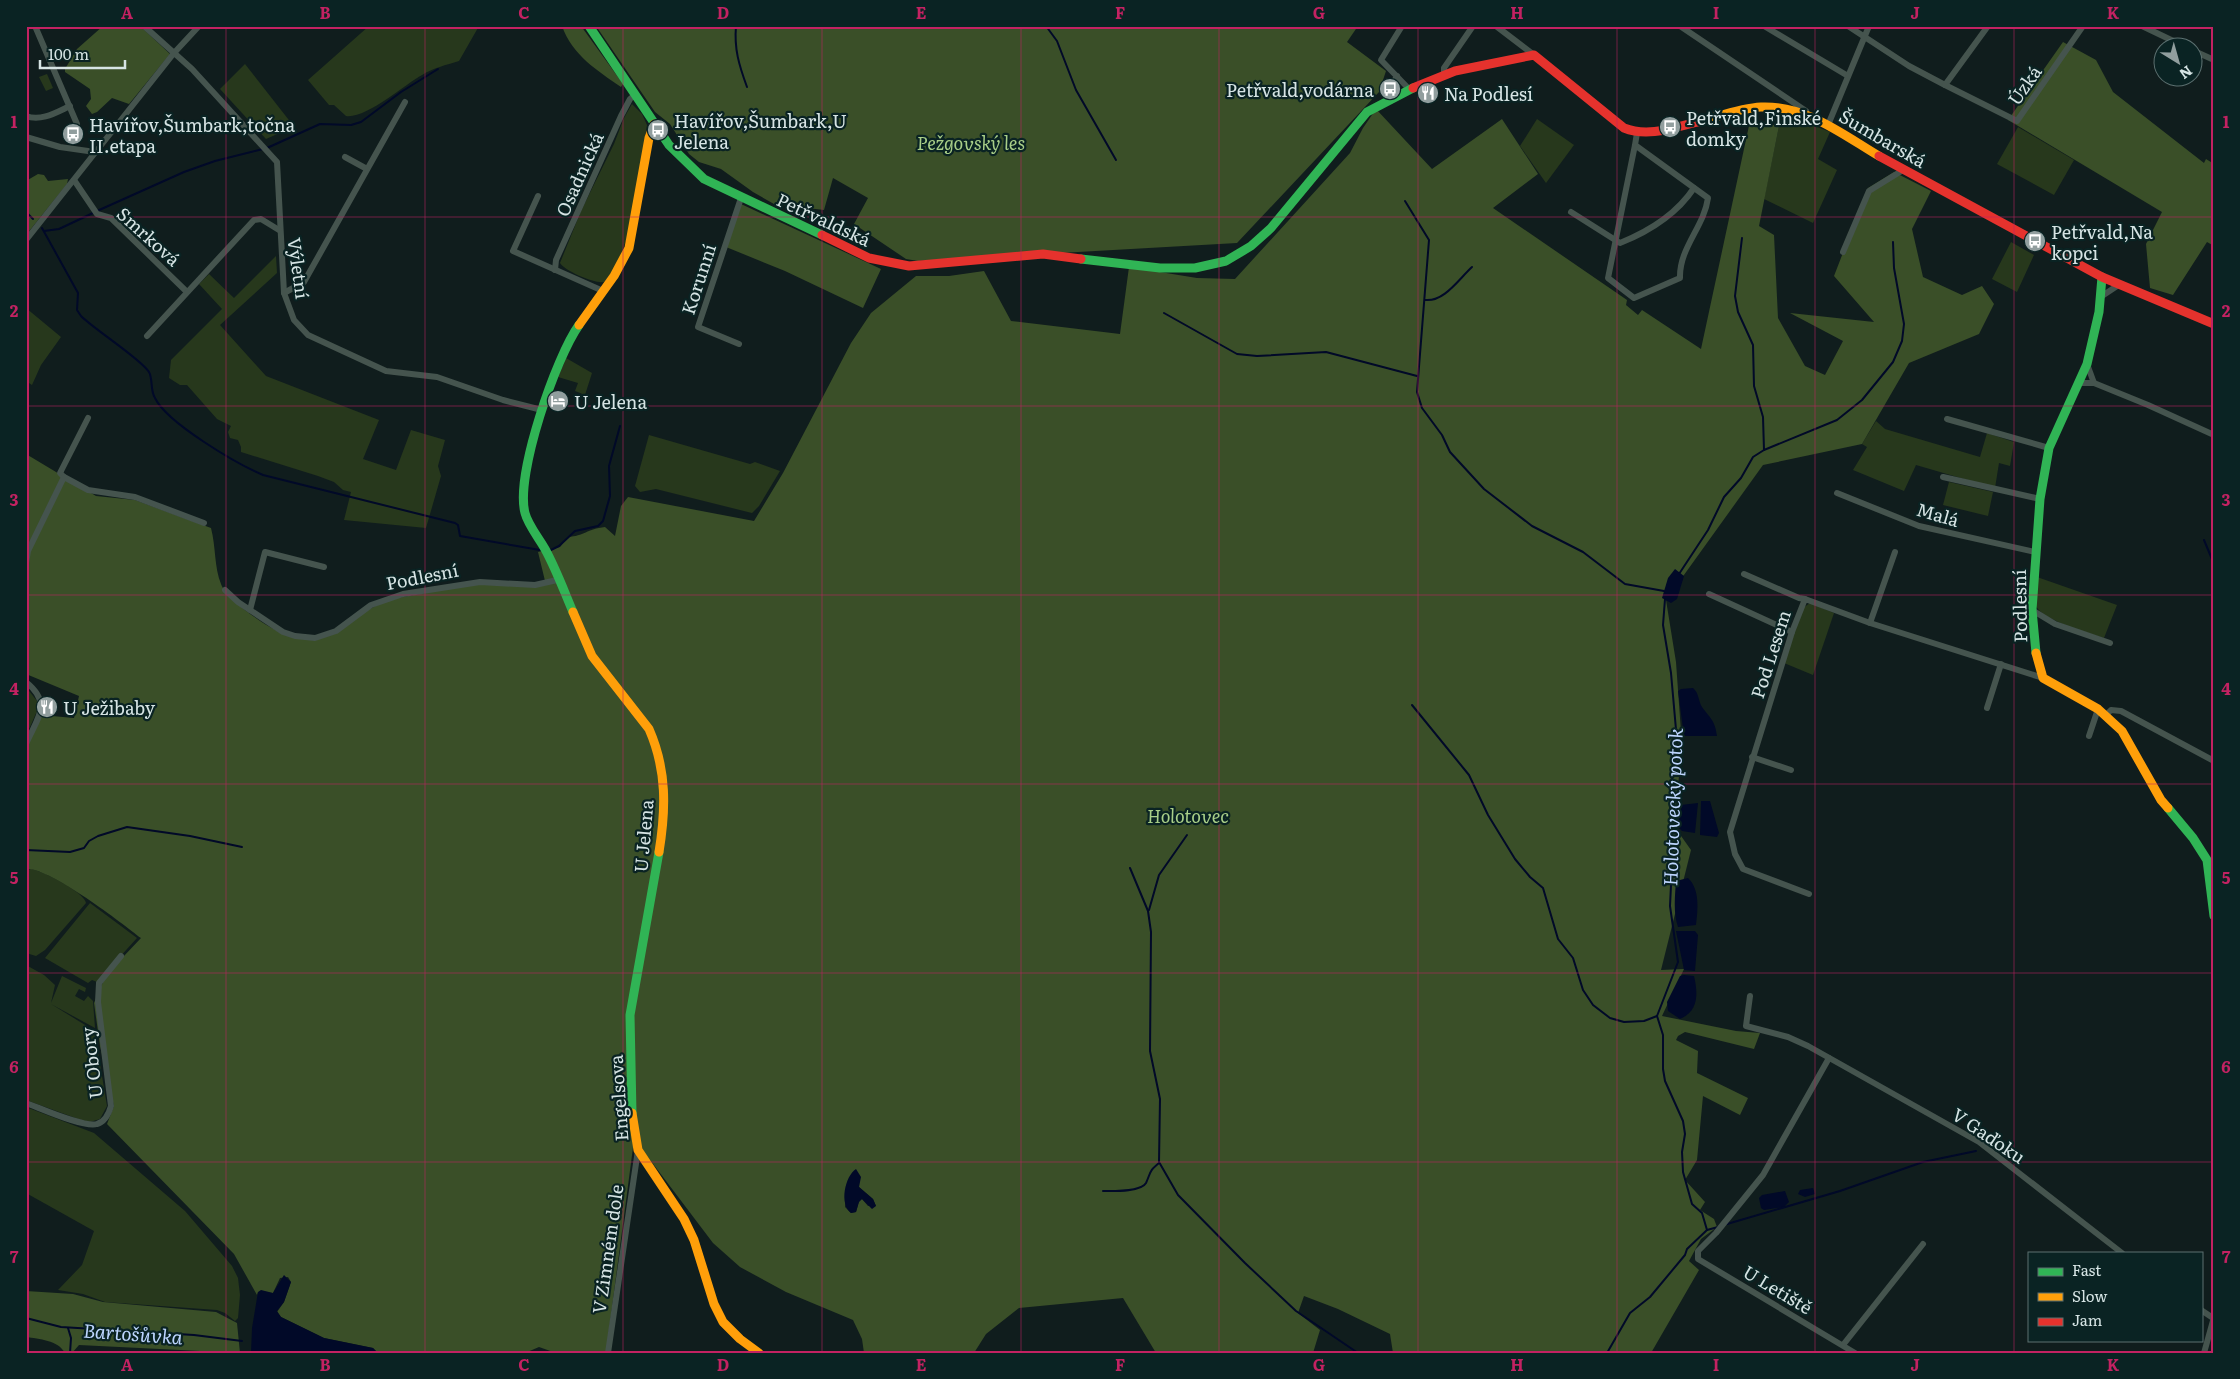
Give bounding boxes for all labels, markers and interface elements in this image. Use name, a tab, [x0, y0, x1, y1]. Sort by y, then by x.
text: A	[121, 0, 133, 24]
text: B	[319, 0, 331, 24]
text: C	[518, 0, 530, 24]
text: D	[717, 0, 729, 24]
text: E	[916, 0, 927, 24]
text: F	[1115, 0, 1125, 24]
text: G	[1313, 0, 1325, 24]
text: H	[1510, 0, 1524, 24]
text: I	[1713, 0, 1719, 24]
text: J	[1910, 0, 1920, 24]
text: K	[2107, 0, 2120, 24]
scale bar	[40, 38, 125, 70]
north arrow	[2152, 38, 2202, 88]
text: 100 m	[48, 42, 89, 65]
street label: Úzká	[2000, 59, 2048, 111]
text: N	[2176, 62, 2197, 85]
place label: Petřvald,vodárna	[1226, 76, 1374, 103]
bus stop icon: Petřvald,vodárna	[1378, 77, 1402, 101]
place label: Na Podlesí	[1444, 80, 1533, 107]
restaurant icon: Na Podlesí	[1416, 81, 1440, 105]
street label: Šumbarská	[1834, 102, 1932, 174]
place label: Petřvald,Finské domky	[1686, 104, 1821, 152]
place label: Havířov,Šumbark,U Jelena	[674, 107, 847, 155]
text: 1	[11, 109, 18, 133]
text: 1	[2223, 109, 2230, 133]
place label: Havířov,Šumbark,točna II.etapa	[89, 111, 296, 159]
bus stop icon: Petřvald,Finské domky	[1658, 115, 1682, 139]
bus stop icon: Havířov,Šumbark,U Jelena	[646, 118, 670, 142]
bus stop icon: Havířov,Šumbark,točna II.etapa	[61, 122, 85, 146]
street label: Osadnická	[548, 127, 610, 220]
park label: Pežgovský les	[917, 129, 1025, 156]
street label: Petřvaldská	[772, 185, 876, 253]
street label: Smrková	[111, 200, 187, 272]
place label: Petřvald,Na kopci	[2051, 218, 2153, 266]
bus stop icon: Petřvald,Na kopci	[2023, 229, 2047, 253]
street label: Výletní	[281, 235, 317, 301]
street label: Korunní	[674, 240, 722, 318]
text: 2	[10, 298, 19, 322]
text: 2	[2222, 298, 2231, 322]
place label: U Jelena	[574, 388, 647, 415]
hotel icon: U Jelena	[546, 389, 570, 413]
text: 3	[10, 487, 19, 511]
text: 3	[2222, 487, 2231, 511]
street label: Malá	[1914, 495, 1963, 533]
street label: Podlesní	[383, 556, 461, 596]
street label: Podlesní	[2005, 569, 2033, 643]
street label: Pod Lesem	[1743, 606, 1797, 702]
text: 4	[9, 676, 19, 700]
text: 4	[2221, 676, 2231, 700]
place label: U Ježibaby	[63, 694, 156, 721]
restaurant icon: U Ježibaby	[35, 695, 59, 719]
water label: Holotovecký potok	[1655, 727, 1689, 886]
street label: U Jelena	[626, 798, 660, 874]
park label: Holotovec	[1147, 802, 1229, 829]
text: 5	[10, 865, 19, 889]
text: 5	[2222, 865, 2231, 889]
street label: U Obory	[73, 1025, 109, 1100]
text: 6	[9, 1054, 19, 1078]
street label: Engelsova	[601, 1054, 634, 1142]
text: 6	[2221, 1054, 2231, 1078]
street label: V Gaďoku	[1947, 1100, 2031, 1170]
street label: V Zimném dole	[585, 1183, 629, 1315]
text: 7	[10, 1244, 19, 1268]
text: 7	[2222, 1244, 2231, 1268]
legend	[2028, 1252, 2202, 1342]
street label: U Letiště	[1738, 1258, 1818, 1320]
text: Fast	[2072, 1258, 2101, 1281]
text: Slow	[2072, 1284, 2107, 1307]
text: Jam	[2072, 1308, 2103, 1331]
water label: Bartošůvka	[82, 1316, 184, 1350]
text: A	[121, 1352, 133, 1376]
text: B	[319, 1352, 331, 1376]
text: C	[518, 1352, 530, 1376]
text: D	[717, 1352, 729, 1376]
text: E	[916, 1352, 927, 1376]
text: F	[1115, 1352, 1125, 1376]
text: G	[1313, 1352, 1325, 1376]
text: H	[1510, 1352, 1524, 1376]
text: I	[1713, 1352, 1719, 1376]
text: J	[1910, 1352, 1920, 1376]
text: K	[2107, 1352, 2120, 1376]

